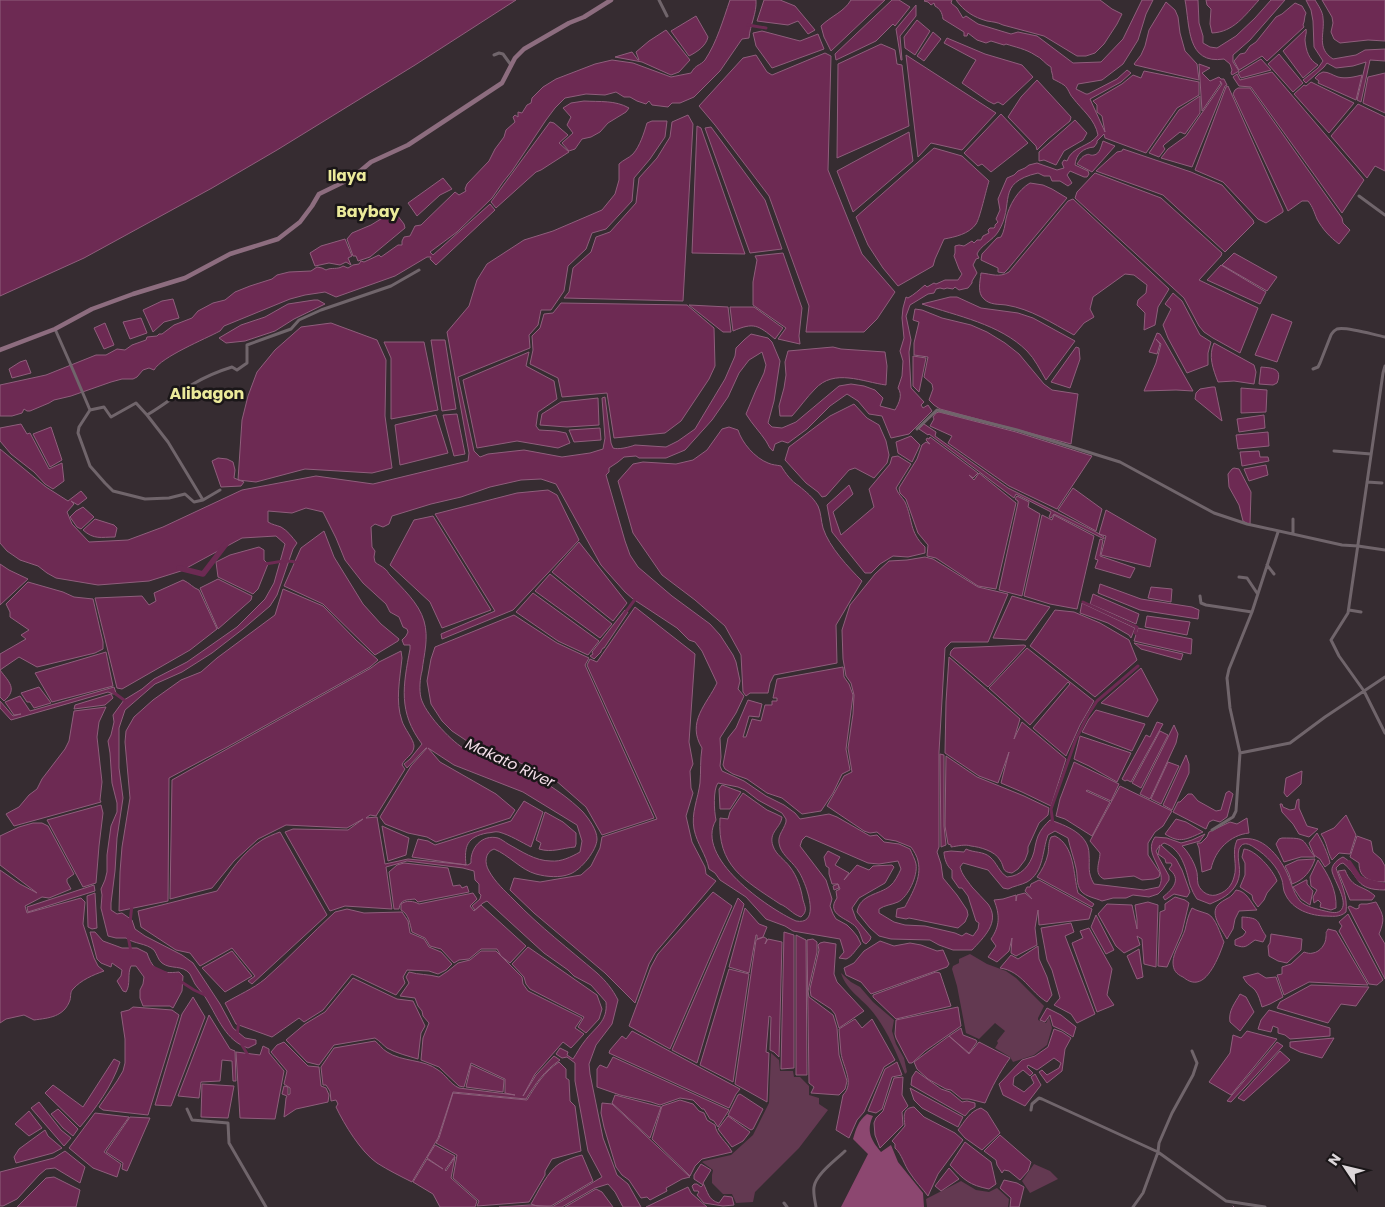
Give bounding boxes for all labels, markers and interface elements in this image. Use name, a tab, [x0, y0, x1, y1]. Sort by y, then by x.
district label: Ilaya	[328, 165, 366, 186]
district label: Baybay	[336, 200, 401, 223]
district label: Alibagon	[170, 382, 244, 405]
water label: Makato River	[462, 733, 559, 793]
north arrow	[1320, 1142, 1370, 1192]
text: N	[1323, 1149, 1346, 1170]

